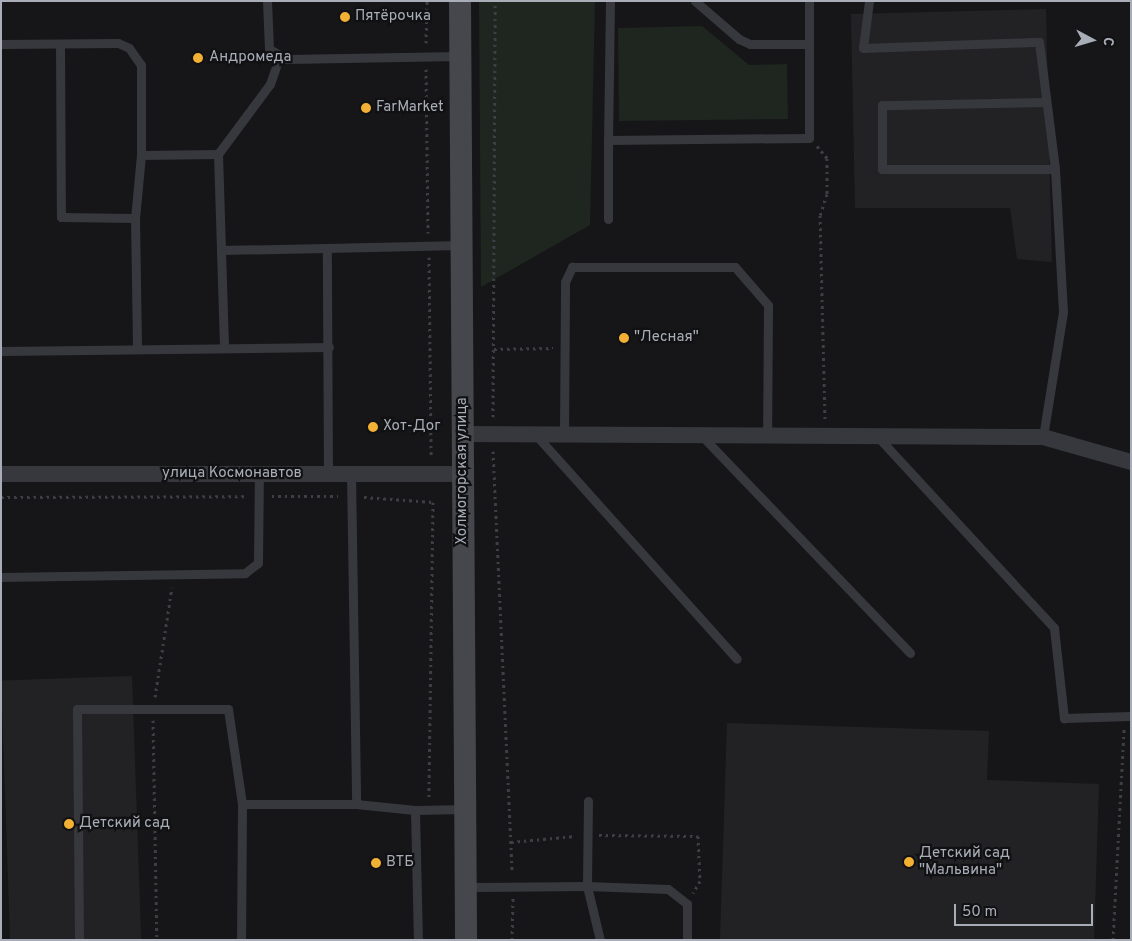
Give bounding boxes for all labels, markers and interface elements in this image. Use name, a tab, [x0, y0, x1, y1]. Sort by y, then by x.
place label: Пятёрочка	[355, 8, 431, 26]
marker: Пятёрочка	[339, 11, 351, 23]
north arrow	[1067, 15, 1117, 65]
text: С	[1098, 36, 1116, 47]
place label: Андромеда	[209, 49, 292, 67]
marker: Андромеда	[191, 51, 205, 65]
place label: FarMarket	[376, 99, 444, 117]
marker: FarMarket	[360, 102, 372, 114]
place label: "Лесная"	[634, 329, 699, 347]
marker: "Лесная"	[618, 332, 630, 344]
street label: Холмогорская улица	[454, 397, 472, 545]
place label: Хот-Дог	[383, 418, 440, 436]
marker: Хот-Дог	[367, 421, 379, 433]
street label: улица Космонавтов	[162, 465, 302, 483]
place label: Детский сад	[79, 815, 170, 833]
marker: Детский сад	[63, 818, 75, 830]
place label: Детский сад "Мальвина"	[919, 844, 1010, 879]
place label: ВТБ	[386, 854, 414, 872]
marker: Детский сад "Мальвина"	[903, 856, 915, 868]
marker: ВТБ	[370, 857, 382, 869]
scale bar	[957, 894, 1096, 926]
text: 50 m	[962, 903, 997, 922]

